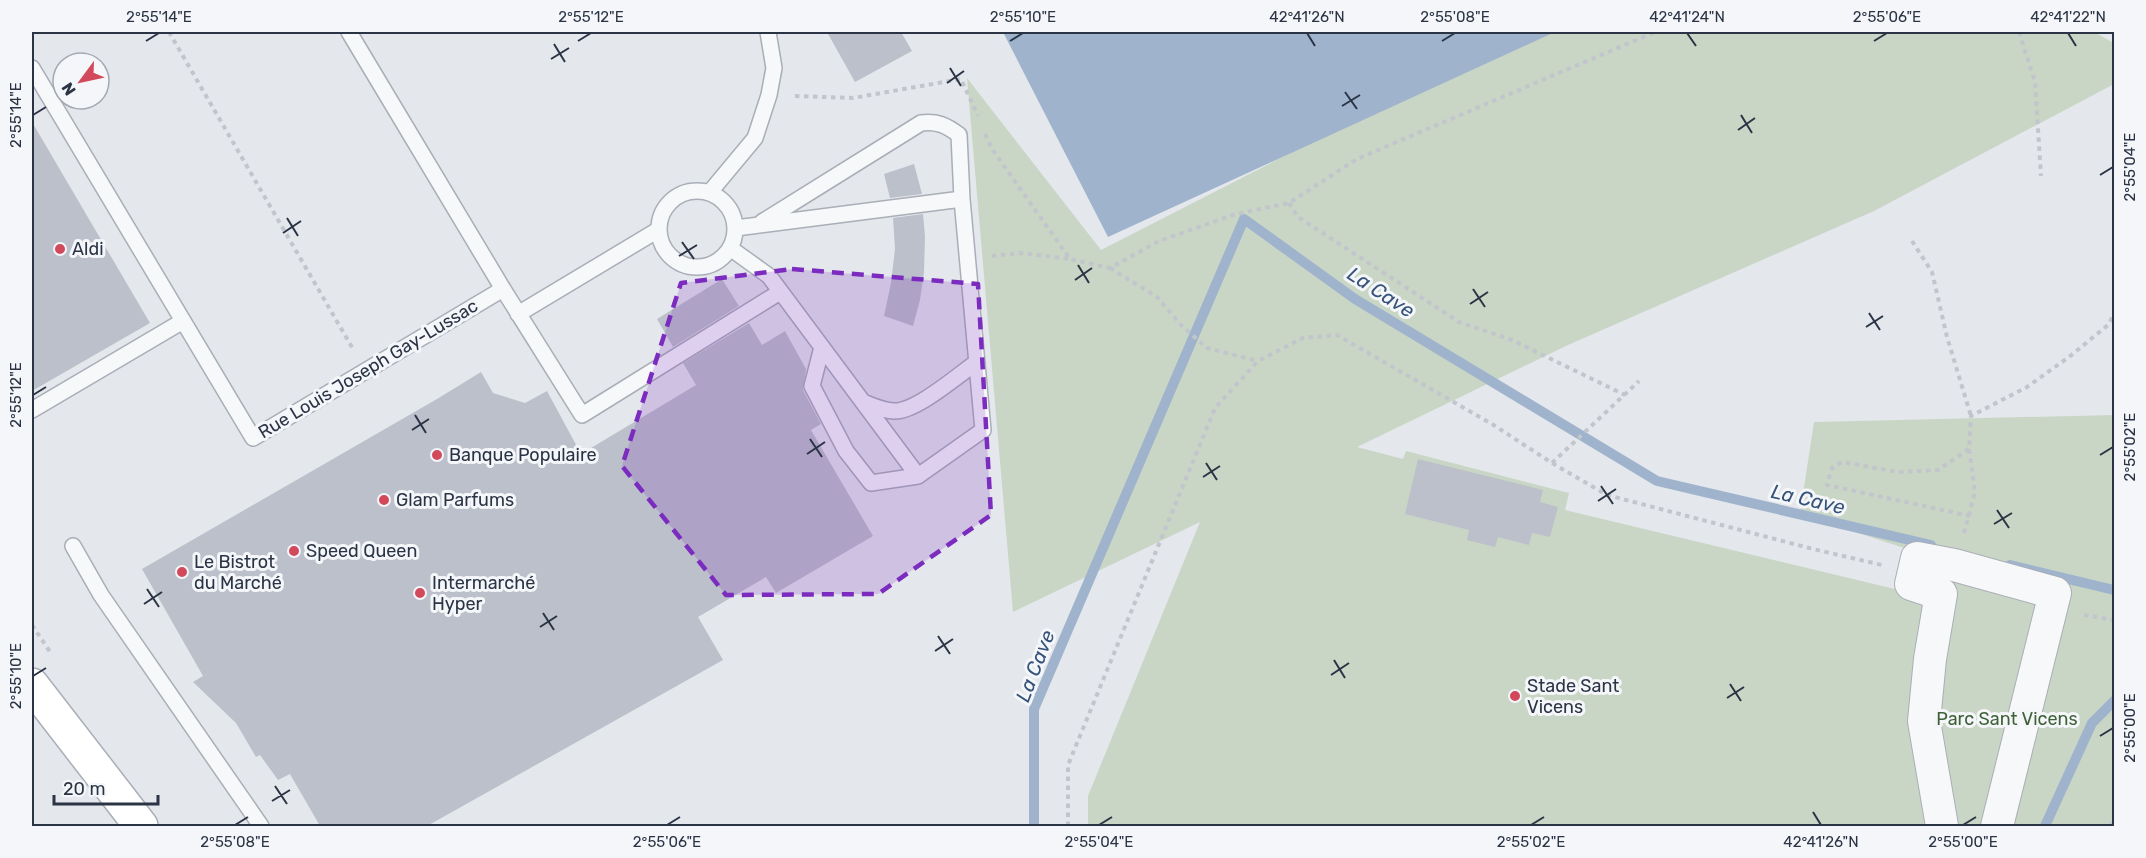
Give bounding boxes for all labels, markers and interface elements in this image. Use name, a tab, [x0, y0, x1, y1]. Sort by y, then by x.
text: 2°55'14"E	[126, 8, 192, 26]
text: 2°55'12"E	[558, 8, 624, 26]
text: 2°55'10"E	[990, 8, 1056, 26]
text: 42°41'26"N	[1269, 8, 1345, 26]
text: 2°55'08"E	[1420, 8, 1490, 26]
text: 42°41'24"N	[1649, 8, 1725, 26]
text: 2°55'06"E	[1853, 8, 1921, 26]
text: 42°41'22"N	[2030, 8, 2106, 26]
north arrow	[51, 51, 111, 111]
text: N	[58, 79, 80, 99]
text: 2°55'14"E	[7, 82, 25, 148]
text: 2°55'04"E	[2121, 133, 2139, 201]
place label: Aldi	[72, 238, 104, 260]
marker: Aldi	[53, 242, 67, 256]
water label: La Cave	[1343, 262, 1419, 322]
street label: Rue Louis Joseph Gay-Lussac	[254, 295, 482, 443]
text: 2°55'12"E	[7, 362, 25, 428]
text: 2°55'02"E	[2121, 413, 2139, 481]
place label: Banque Populaire	[449, 444, 597, 466]
marker: Banque Populaire	[430, 448, 444, 462]
water label: La Cave	[1769, 479, 1847, 519]
place label: Glam Parfums	[396, 489, 514, 511]
marker: Glam Parfums	[377, 493, 391, 507]
place label: Speed Queen	[306, 540, 417, 562]
marker: Speed Queen	[287, 544, 301, 558]
place label: Le Bistrot du Marché	[194, 551, 282, 594]
marker: Le Bistrot du Marché	[175, 565, 189, 579]
place label: Intermarché Hyper	[432, 572, 535, 615]
marker: Intermarché Hyper	[413, 586, 427, 600]
water label: La Cave	[1010, 627, 1060, 705]
text: 2°55'10"E	[7, 643, 25, 709]
place label: Stade Sant Vicens	[1527, 675, 1619, 718]
marker: Stade Sant Vicens	[1508, 689, 1522, 703]
text: 2°55'00"E	[2121, 693, 2139, 763]
park label: Parc Sant Vicens	[1936, 708, 2078, 730]
scale bar	[54, 768, 158, 806]
text: 20 m	[63, 778, 105, 800]
text: 2°55'08"E	[200, 833, 270, 851]
text: 2°55'06"E	[633, 833, 701, 851]
text: 2°55'04"E	[1065, 833, 1133, 851]
text: 2°55'02"E	[1497, 833, 1565, 851]
text: 42°41'26"N	[1783, 833, 1859, 851]
text: 2°55'00"E	[1928, 833, 1998, 851]

